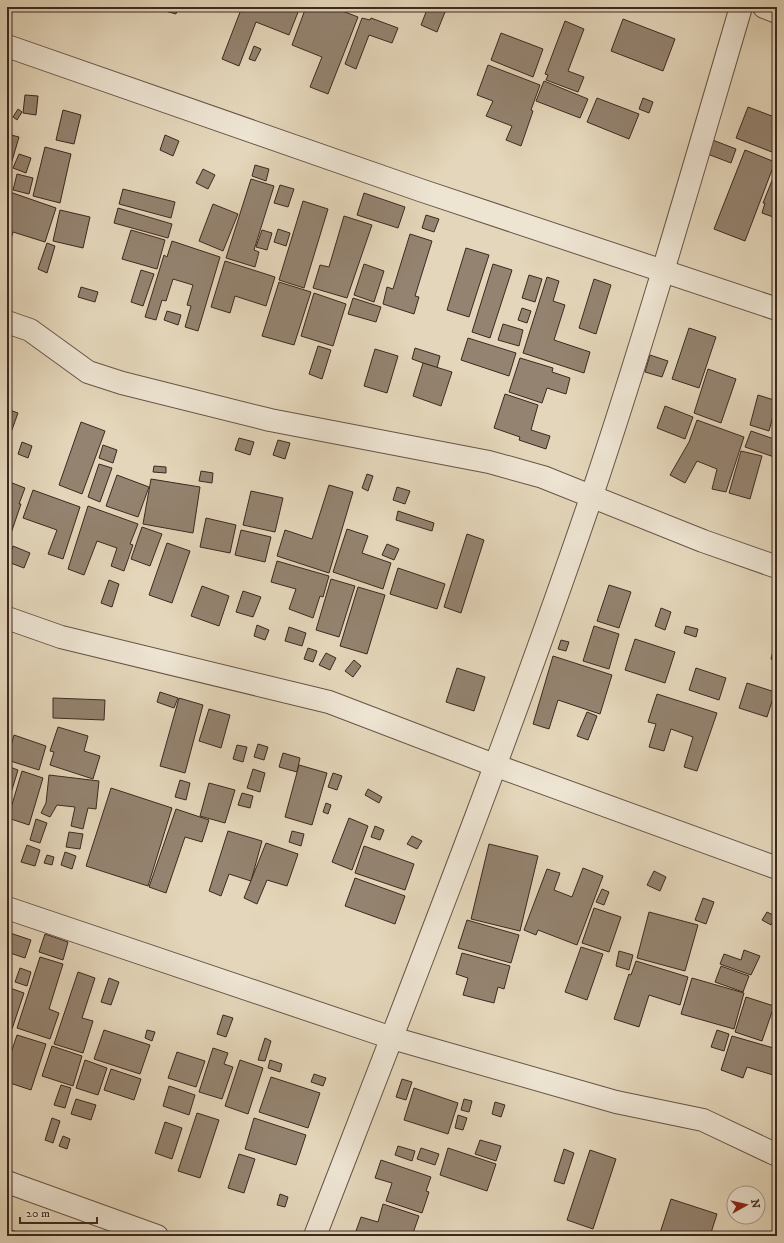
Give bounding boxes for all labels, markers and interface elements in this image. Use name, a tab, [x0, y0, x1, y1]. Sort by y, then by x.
north arrow	[726, 1185, 766, 1225]
text: N	[747, 1198, 762, 1209]
scale bar	[20, 1199, 97, 1225]
text: 20 m	[26, 1206, 50, 1221]

